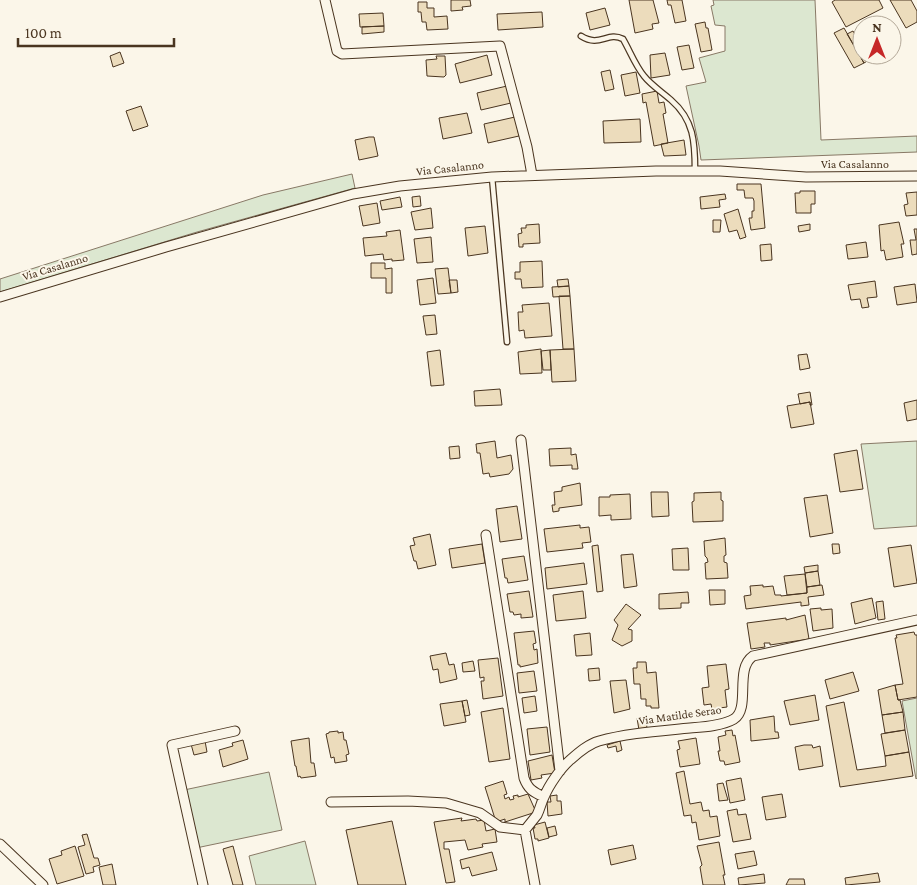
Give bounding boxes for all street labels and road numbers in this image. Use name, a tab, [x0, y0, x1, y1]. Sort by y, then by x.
street label: Via Casalanno	[415, 157, 485, 179]
street label: Via Casalanno	[821, 157, 889, 171]
street label: Via Casalanno	[20, 250, 90, 284]
street label: Via Matilde Serao	[638, 702, 722, 728]

